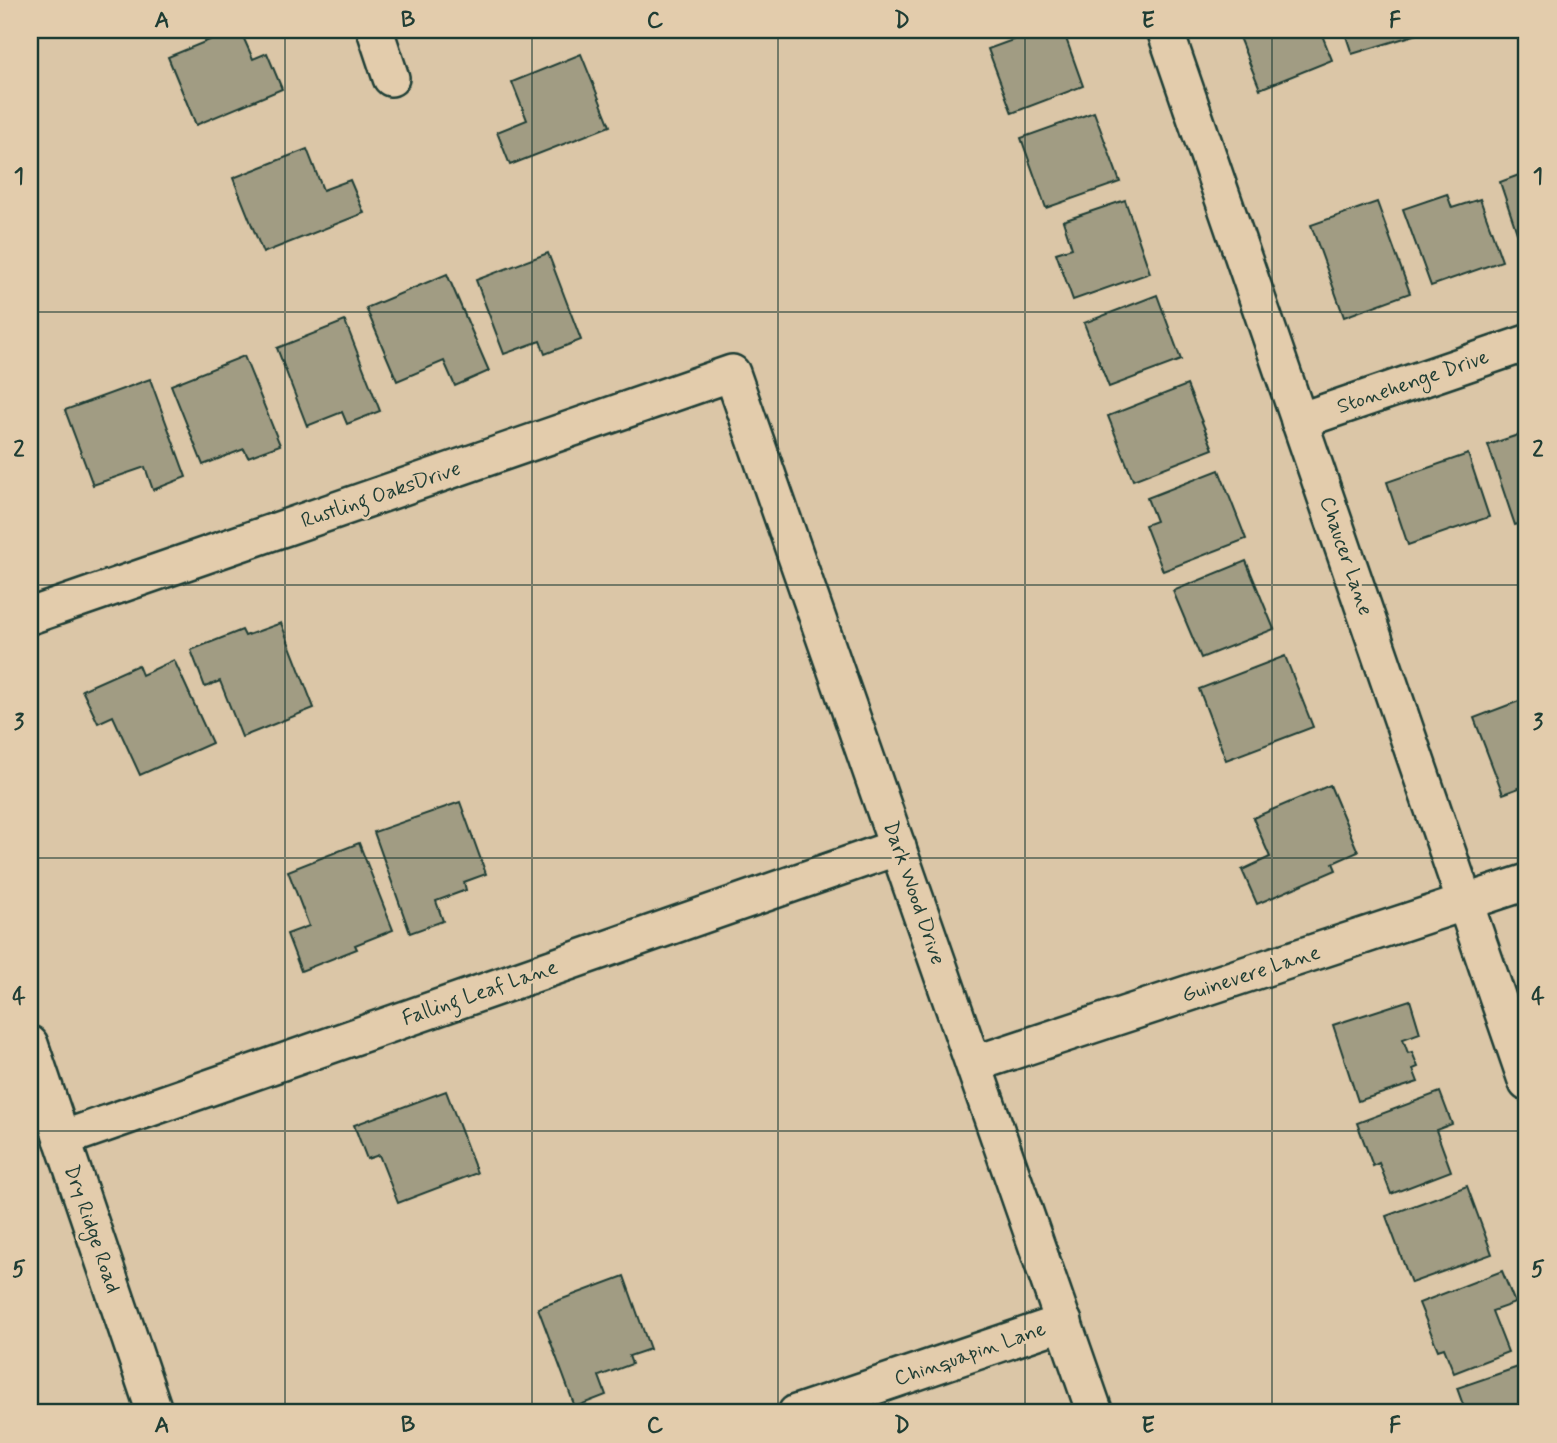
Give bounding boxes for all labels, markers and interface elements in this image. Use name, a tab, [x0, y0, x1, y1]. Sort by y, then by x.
text: A	[154, 6, 170, 36]
text: B	[401, 6, 416, 36]
text: C	[647, 6, 664, 36]
text: D	[894, 6, 910, 36]
text: E	[1141, 6, 1155, 36]
text: F	[1389, 6, 1401, 36]
text: 1	[14, 162, 24, 192]
text: 1	[1533, 162, 1543, 192]
street label: Stonehenge Drive	[1333, 343, 1493, 422]
text: 2	[13, 435, 25, 465]
text: 2	[1532, 435, 1544, 465]
street label: Rustling OaksDrive	[298, 455, 465, 537]
street label: Chaucer Lane	[1313, 493, 1379, 619]
text: 3	[14, 708, 25, 738]
text: 3	[1533, 708, 1544, 738]
street label: Dark Wood Drive	[876, 817, 952, 969]
street label: Guinevere Lane	[1178, 938, 1324, 1010]
street label: Falling Leaf Lane	[399, 953, 562, 1035]
text: 4	[12, 982, 26, 1012]
text: 4	[1531, 982, 1545, 1012]
street label: Dry Ridge Road	[56, 1161, 127, 1297]
text: 5	[12, 1255, 26, 1285]
text: 5	[1531, 1255, 1545, 1285]
street label: Chinquapin Lane	[890, 1315, 1050, 1393]
text: A	[154, 1411, 170, 1441]
text: B	[401, 1411, 416, 1441]
text: C	[647, 1411, 664, 1441]
text: D	[894, 1411, 910, 1441]
text: E	[1141, 1411, 1155, 1441]
text: F	[1389, 1411, 1401, 1441]

